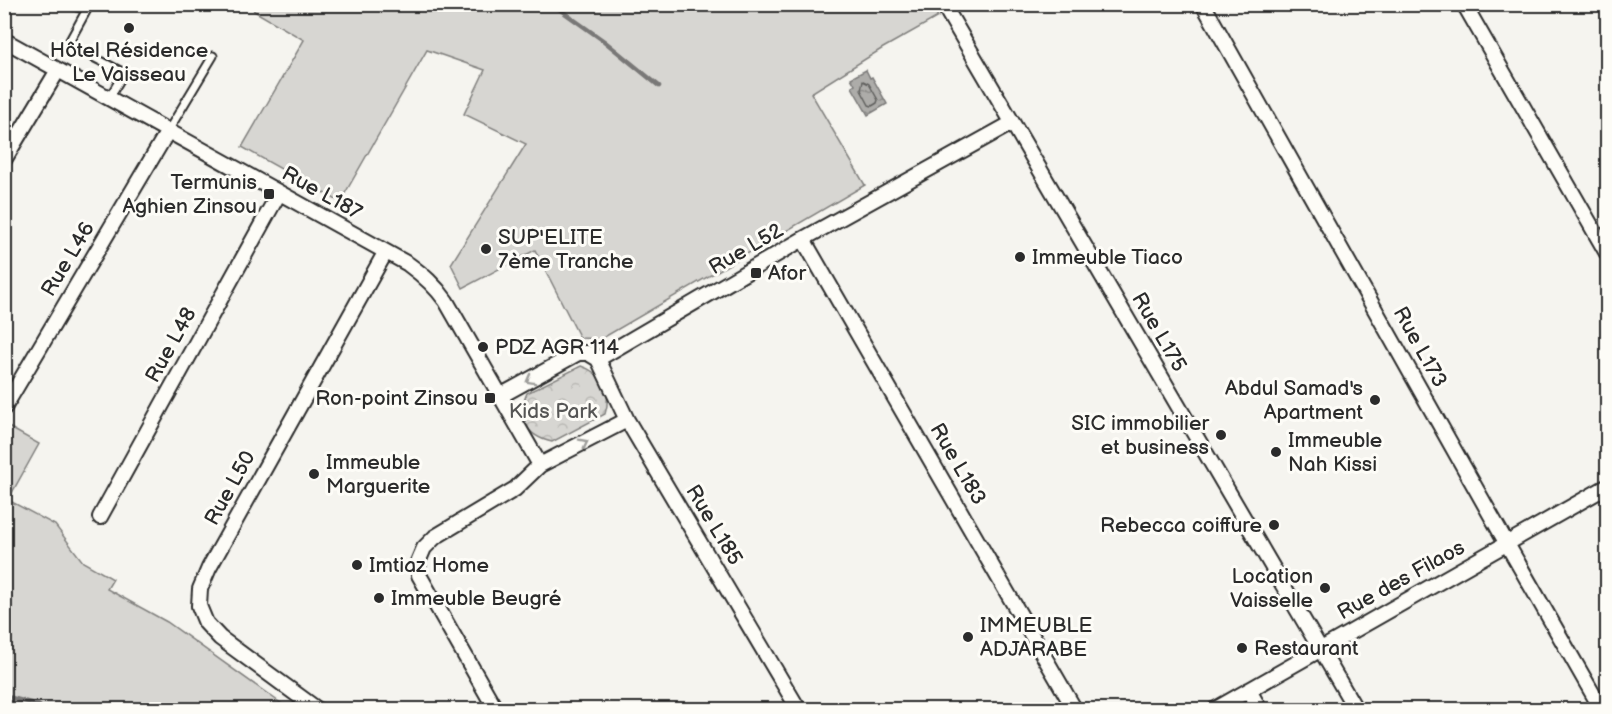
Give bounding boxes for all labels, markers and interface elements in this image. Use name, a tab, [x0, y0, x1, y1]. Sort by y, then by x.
marker: Hôtel Résidence Le Vaisseau	[122, 21, 136, 35]
place label: Hôtel Résidence Le Vaisseau	[50, 38, 208, 87]
street label: Rue L187	[278, 161, 367, 225]
place label: Termunis Aghien Zinsou	[123, 170, 257, 219]
marker: Termunis Aghien Zinsou	[262, 187, 276, 201]
street label: Rue L46	[36, 217, 100, 301]
street label: Rue L52	[705, 218, 788, 280]
place label: SUP'ELITE 7ème Tranche	[498, 225, 634, 274]
marker: SUP'ELITE 7ème Tranche	[479, 242, 493, 256]
place label: Immeuble Tiaco	[1032, 245, 1183, 270]
marker: Immeuble Tiaco	[1013, 250, 1027, 264]
place label: Afor	[768, 261, 806, 286]
marker: Afor	[749, 266, 763, 280]
street label: Rue L175	[1126, 288, 1192, 376]
street label: Rue L173	[1388, 302, 1452, 392]
street label: Rue L48	[140, 303, 202, 387]
place label: PDZ AGR 114	[495, 335, 619, 360]
marker: PDZ AGR 114	[476, 340, 490, 354]
one-way arrow	[526, 372, 536, 384]
place label: Abdul Samad's Apartment	[1225, 376, 1364, 425]
place label: Ron-point Zinsou	[315, 386, 478, 411]
marker: Ron-point Zinsou	[483, 391, 497, 405]
marker: Abdul Samad's Apartment	[1368, 393, 1382, 407]
park label: Kids Park	[509, 399, 598, 424]
place label: SIC immobilier et business	[1071, 411, 1209, 460]
street label: Rue L183	[925, 419, 991, 509]
marker: SIC immobilier et business	[1214, 428, 1228, 442]
place label: Immeuble Nah Kissi	[1288, 428, 1382, 477]
one-way arrow	[577, 438, 588, 450]
marker: Immeuble Nah Kissi	[1269, 445, 1283, 459]
street label: Rue L50	[199, 446, 261, 530]
place label: Immeuble Marguerite	[326, 450, 430, 499]
marker: Immeuble Marguerite	[307, 467, 321, 481]
street label: Rue L185	[680, 480, 748, 570]
place label: Rebecca coiffure	[1100, 513, 1262, 538]
marker: Rebecca coiffure	[1267, 518, 1281, 532]
street label: Rue des Filaos	[1333, 535, 1469, 625]
place label: Imtiaz Home	[369, 553, 489, 578]
marker: Imtiaz Home	[350, 558, 364, 572]
place label: Location Vaisselle	[1230, 564, 1313, 613]
marker: Location Vaisselle	[1318, 581, 1332, 595]
place label: Immeuble Beugré	[391, 586, 562, 611]
marker: Immeuble Beugré	[372, 591, 386, 605]
place label: IMMEUBLE ADJARABE	[980, 613, 1092, 662]
marker: IMMEUBLE ADJARABE	[961, 630, 975, 644]
place label: Restaurant	[1254, 636, 1359, 661]
marker: Restaurant	[1235, 641, 1249, 655]

